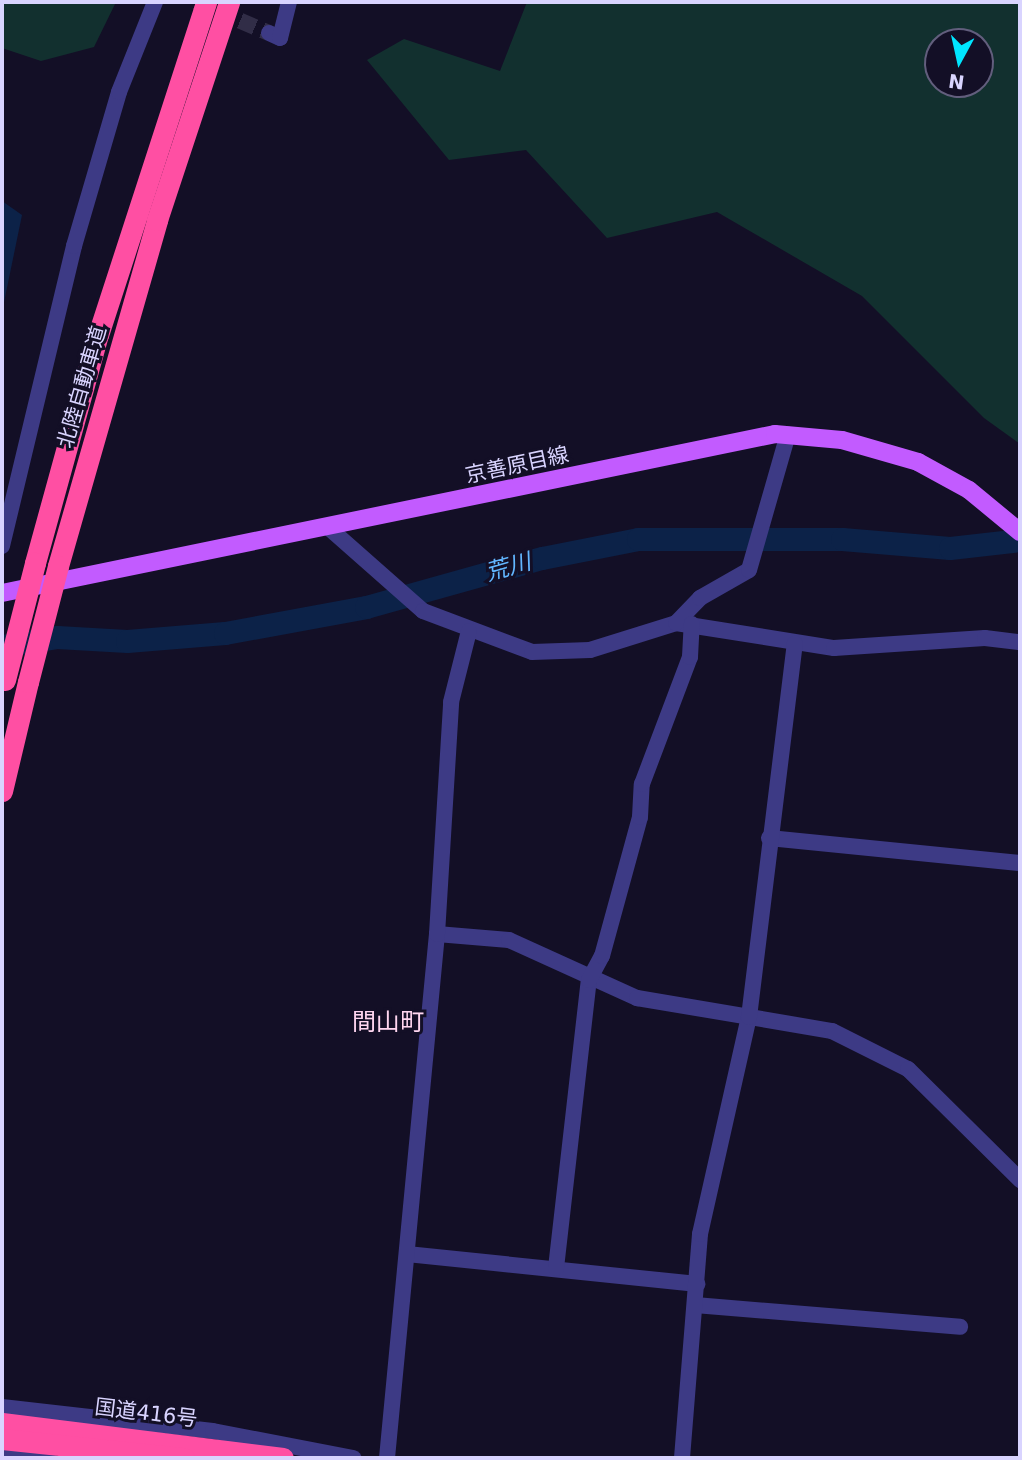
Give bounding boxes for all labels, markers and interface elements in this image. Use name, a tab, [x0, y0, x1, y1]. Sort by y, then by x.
north arrow	[924, 28, 994, 98]
text: N	[947, 70, 966, 94]
street label: 北陸自動車道	[53, 323, 111, 451]
street label: 京善原目線	[463, 442, 571, 488]
water label: 荒川	[482, 547, 534, 587]
district label: 間山町	[352, 1009, 424, 1037]
street label: 国道416号	[93, 1394, 199, 1432]

